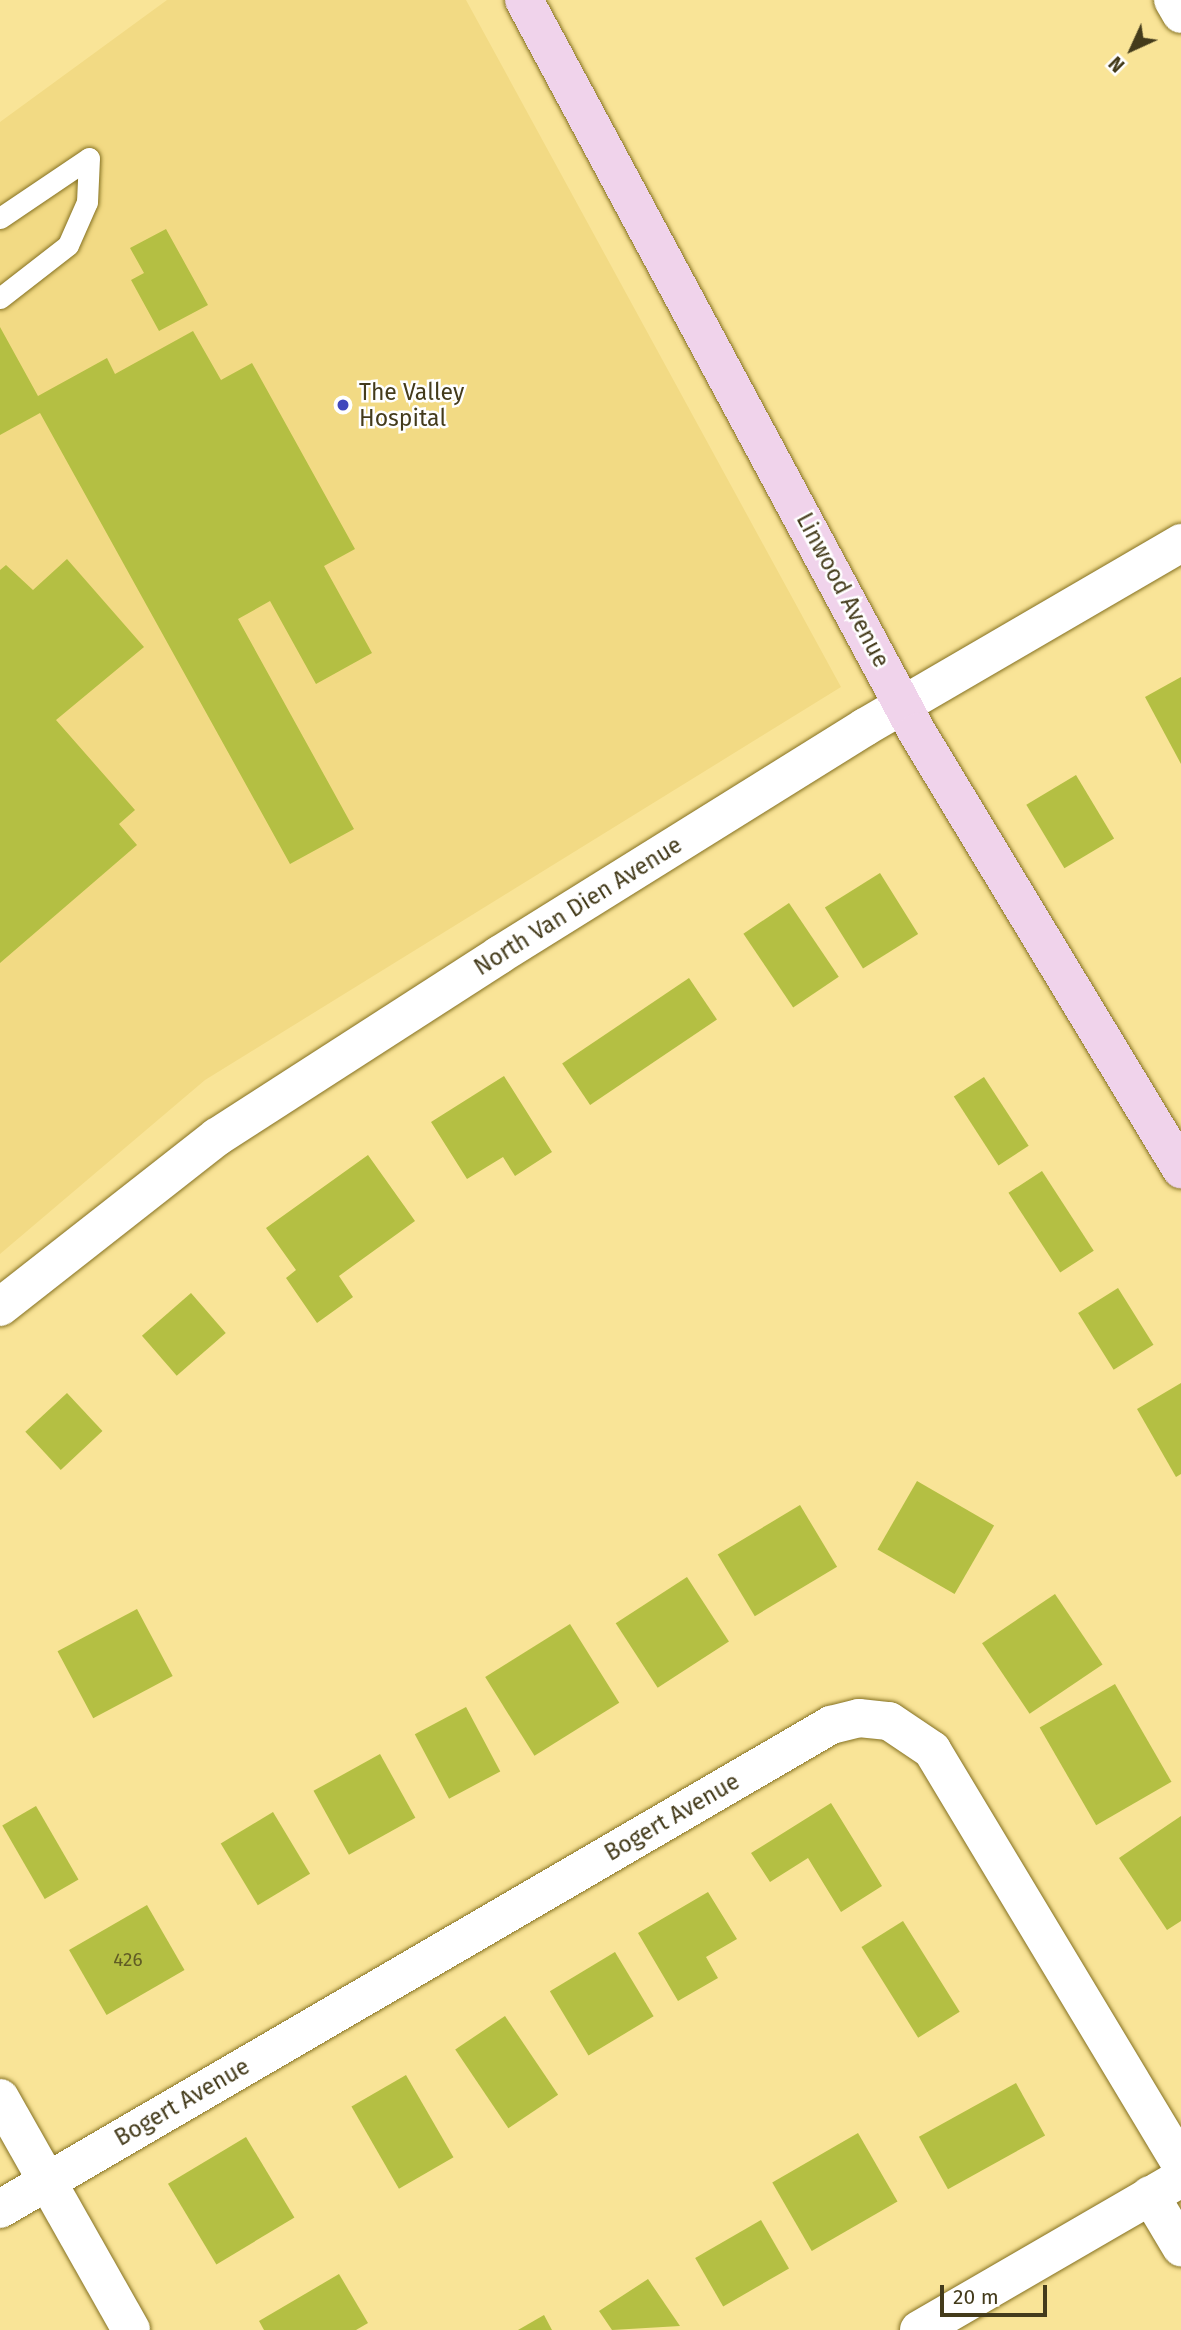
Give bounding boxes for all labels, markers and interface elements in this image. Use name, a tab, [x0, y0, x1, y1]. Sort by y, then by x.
north arrow	[1097, 14, 1167, 84]
text: N	[1104, 52, 1129, 77]
place label: The Valley Hospital	[359, 378, 464, 432]
marker: The Valley Hospital	[333, 395, 353, 415]
street label: Linwood Avenue	[791, 508, 895, 672]
street label: North Van Dien Avenue	[469, 831, 687, 981]
street label: Bogert Avenue	[600, 1767, 744, 1867]
house number: 426	[113, 1949, 143, 1971]
street label: Bogert Avenue	[110, 2052, 254, 2152]
scale bar	[943, 2270, 1050, 2314]
text: 20 m	[953, 2284, 999, 2310]

